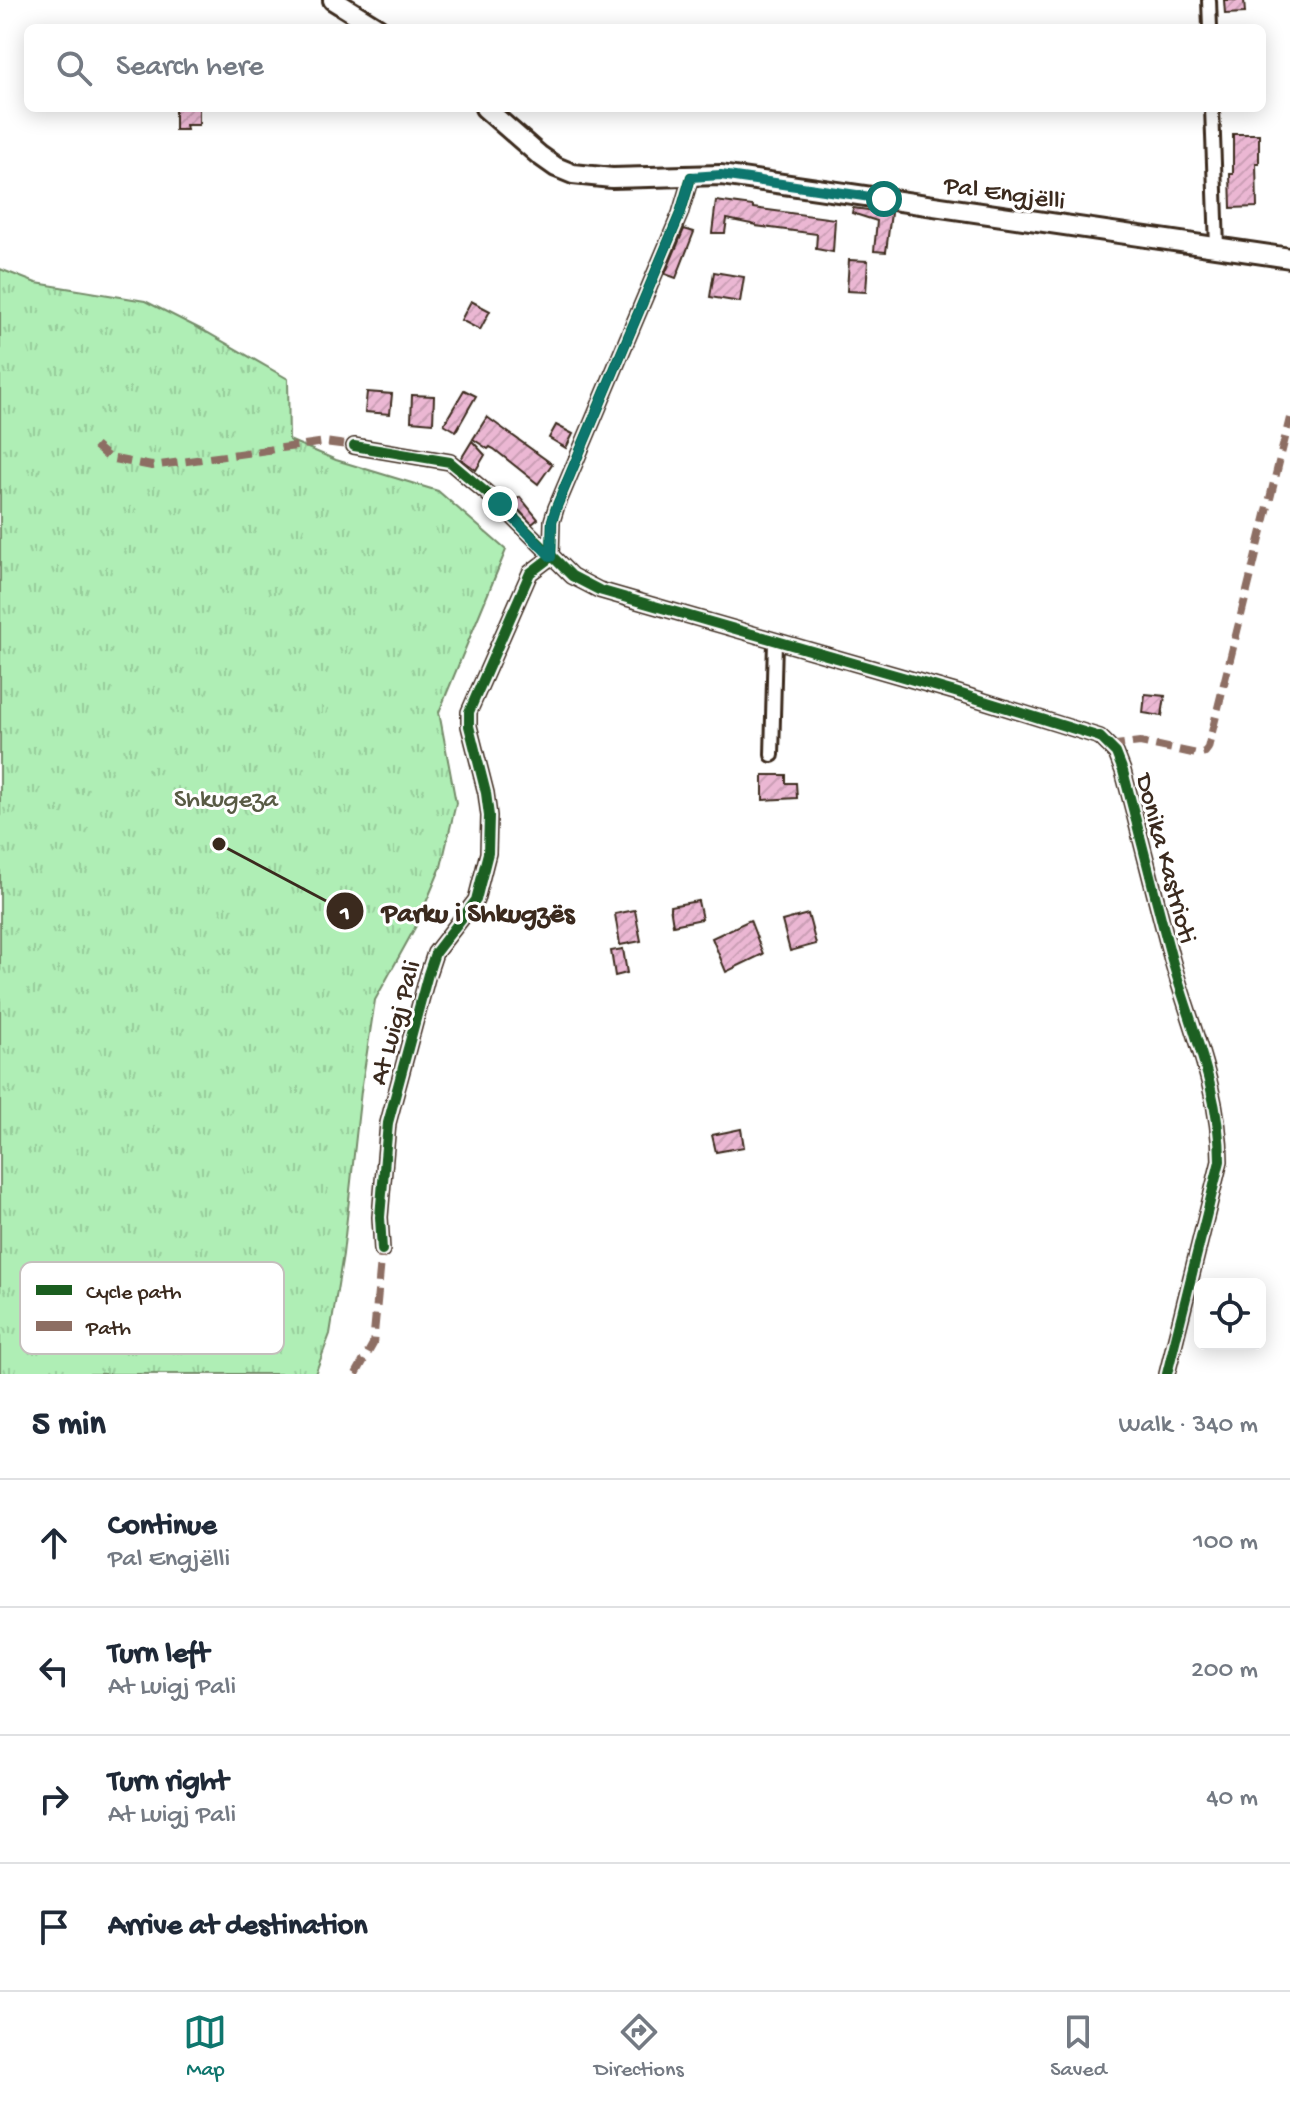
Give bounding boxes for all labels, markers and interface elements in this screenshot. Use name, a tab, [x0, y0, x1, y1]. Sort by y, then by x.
search box	[24, 24, 1266, 112]
icon: search	[52, 46, 96, 90]
text: Search here	[116, 51, 264, 86]
street label: Pal Engjëlli	[941, 171, 1067, 219]
route start	[866, 181, 902, 217]
route end	[482, 486, 518, 522]
street label: Donika Kastrioti	[1126, 769, 1201, 947]
park label: Shkugeza	[174, 786, 280, 817]
callout: Parku i Shkugzës	[325, 885, 590, 937]
text: Parku i Shkugzës	[380, 899, 576, 932]
text: 1	[339, 900, 350, 929]
street label: At Luigj Pali	[365, 957, 430, 1089]
legend	[20, 1262, 284, 1354]
map controls	[1194, 1278, 1266, 1350]
button: locate	[1194, 1278, 1266, 1350]
text: Cycle path	[86, 1281, 182, 1307]
text: Path	[85, 1317, 131, 1343]
text: 5 min	[32, 1406, 106, 1446]
text: Walk · 340 m	[1118, 1411, 1258, 1442]
text: Continue	[108, 1510, 217, 1545]
icon: ahead	[32, 1521, 76, 1565]
text: 100 m	[1193, 1528, 1258, 1559]
text: Pal Engjëlli	[108, 1545, 230, 1576]
text: Turn left	[108, 1638, 209, 1673]
icon: left	[32, 1649, 76, 1693]
text: 200 m	[1191, 1656, 1258, 1687]
text: At Luigj Pali	[108, 1673, 236, 1704]
text: Turn right	[108, 1766, 228, 1801]
icon: right	[32, 1777, 76, 1821]
text: 40 m	[1206, 1784, 1258, 1815]
text: At Luigj Pali	[108, 1801, 236, 1832]
icon: arrive	[32, 1905, 76, 1949]
text: Arrive at destination	[108, 1910, 368, 1945]
tab: Map	[183, 2010, 227, 2084]
tab: Directions	[594, 2010, 684, 2084]
tab: Saved	[1050, 2010, 1107, 2084]

